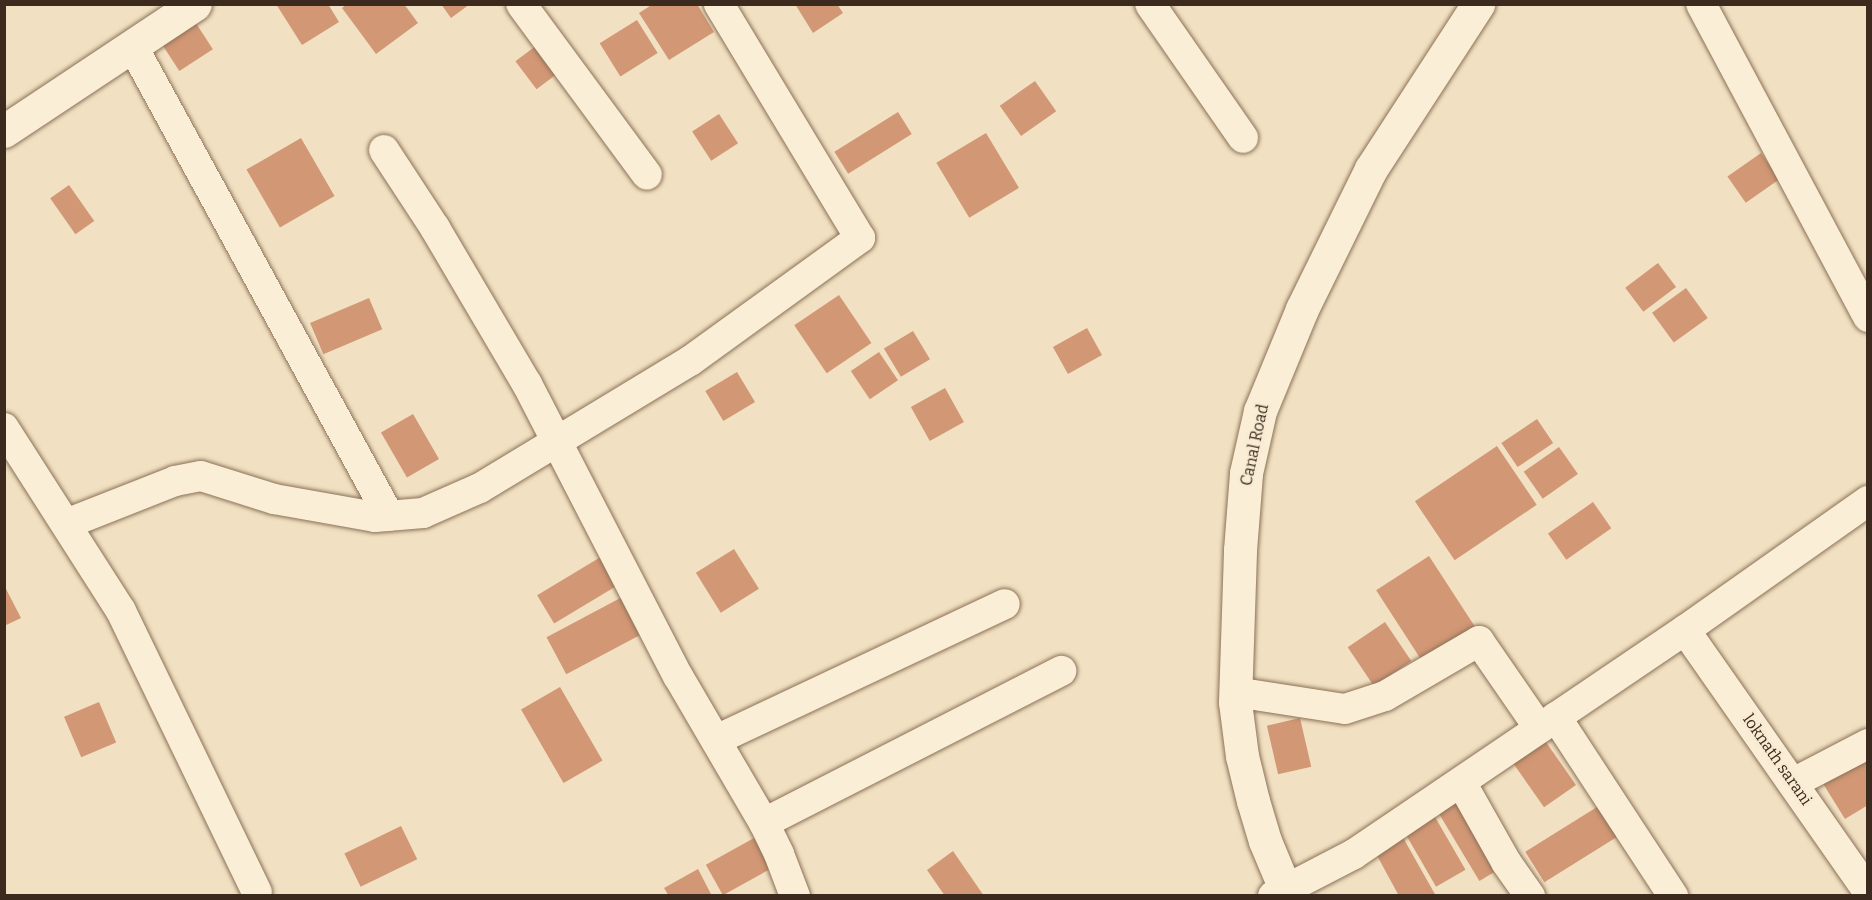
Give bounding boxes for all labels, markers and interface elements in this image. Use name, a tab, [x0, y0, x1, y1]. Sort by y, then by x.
street label: Canal Road	[1237, 402, 1273, 488]
street label: loknath sarani	[1738, 711, 1816, 809]

